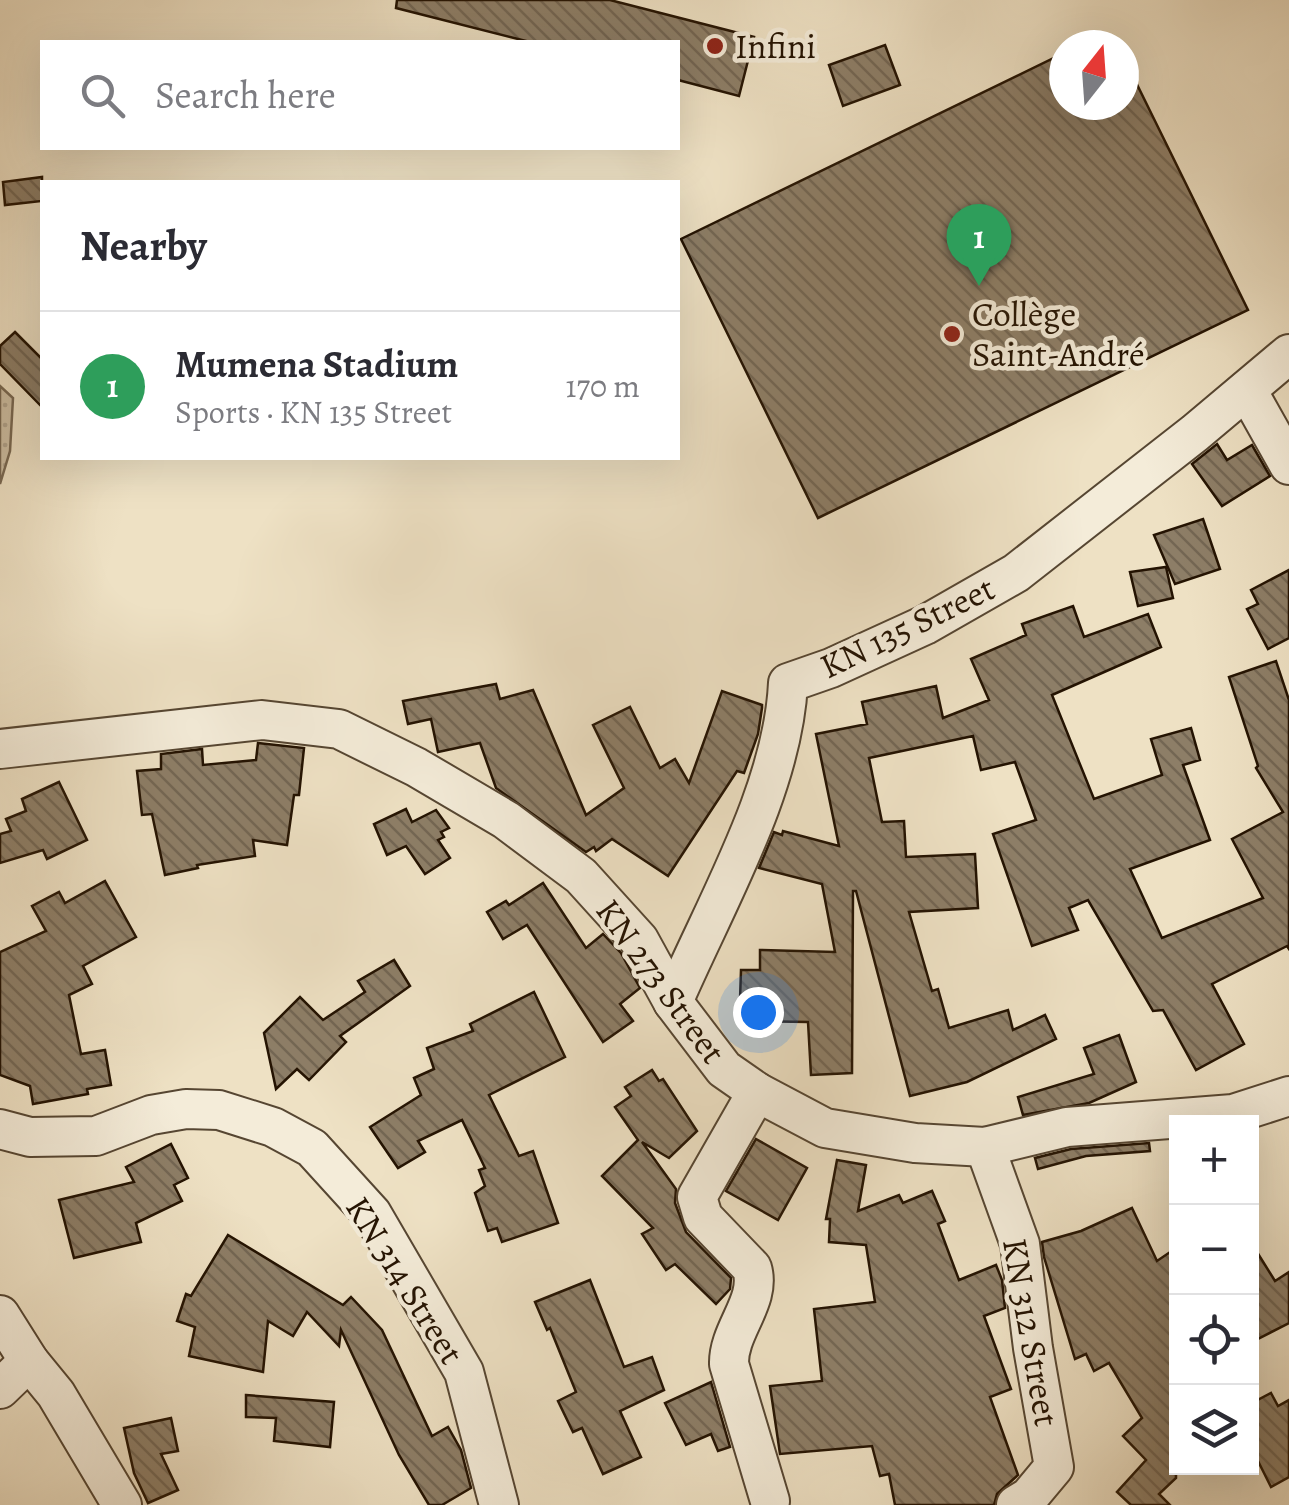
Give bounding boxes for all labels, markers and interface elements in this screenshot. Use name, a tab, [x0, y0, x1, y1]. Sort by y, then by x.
place label: Infini	[735, 22, 816, 70]
north arrow	[1049, 30, 1139, 120]
marker: Infini	[704, 35, 726, 57]
search box	[40, 40, 680, 150]
icon: search	[75, 68, 130, 123]
text: Search here	[155, 69, 336, 121]
pin: 1	[946, 204, 1012, 286]
text: Nearby	[80, 217, 207, 274]
place label: Collège Saint-André	[972, 290, 1145, 378]
marker: Collège Saint-André	[941, 323, 963, 345]
text: Mumena Stadium	[175, 338, 458, 390]
text: 1	[107, 364, 118, 408]
text: 170 m	[566, 364, 640, 408]
text: Sports · KN 135 Street	[175, 390, 452, 434]
street label: KN 135 Street	[812, 564, 1002, 690]
street label: KN 273 Street	[585, 889, 737, 1073]
your location	[733, 987, 784, 1038]
map controls	[1169, 1115, 1259, 1475]
button: +	[1169, 1115, 1259, 1205]
street label: KN 314 Street	[334, 1187, 476, 1373]
button: −	[1169, 1205, 1259, 1295]
street label: KN 312 Street	[991, 1234, 1071, 1430]
button: locate	[1169, 1295, 1259, 1385]
button: layers	[1169, 1385, 1259, 1475]

